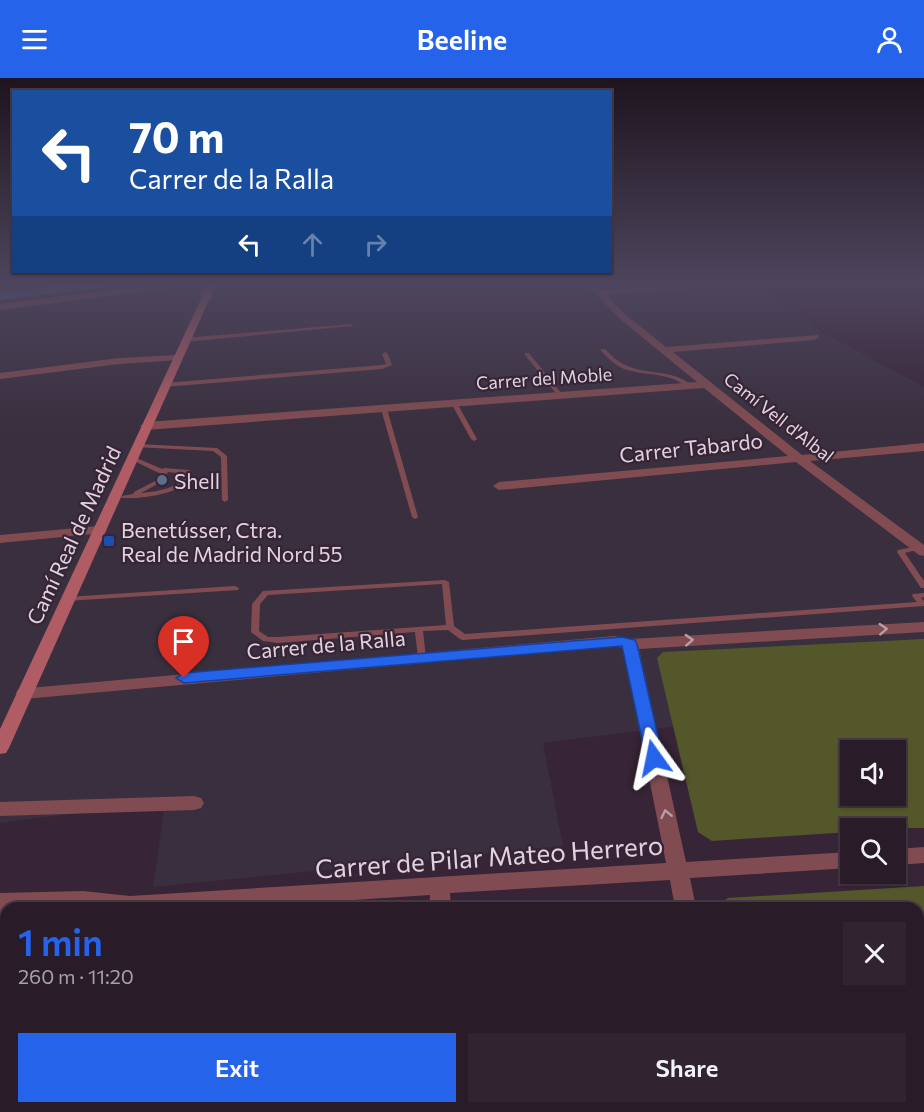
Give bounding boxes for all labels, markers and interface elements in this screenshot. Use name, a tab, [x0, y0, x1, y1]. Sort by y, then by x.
icon: menu	[18, 23, 51, 56]
text: Beeline	[417, 23, 507, 56]
icon: person	[873, 23, 906, 56]
text: 70 m	[129, 110, 224, 162]
icon: left	[30, 114, 108, 192]
text: Carrer de la Ralla	[129, 162, 334, 195]
icon: left	[233, 228, 266, 261]
icon: ahead	[296, 228, 329, 261]
icon: right	[359, 228, 392, 261]
street label: Carrer del Moble	[475, 362, 613, 394]
street label: Camí Vell d'Albal	[720, 367, 838, 467]
street label: Carrer Tabardo	[618, 427, 764, 467]
street label: Camí Real de Madrid	[21, 442, 125, 628]
place label: Shell	[174, 468, 220, 493]
marker: Shell	[155, 473, 169, 487]
place label: Benetússer, Ctra. Real de Madrid Nord 55	[121, 517, 343, 566]
marker: Benetússer, Ctra. Real de Madrid Nord 55	[102, 534, 116, 548]
pin	[158, 616, 209, 678]
one-way arrow	[879, 623, 888, 636]
icon: arrive	[167, 625, 200, 658]
street label: Carrer de la Ralla	[245, 625, 407, 663]
one-way arrow	[684, 634, 693, 647]
position arrow	[622, 726, 686, 790]
map controls	[840, 740, 906, 884]
button: sound	[840, 740, 906, 806]
one-way arrow	[661, 810, 674, 820]
button: search	[840, 818, 906, 884]
street label: Carrer de Pilar Mateo Herrero	[314, 828, 664, 884]
text: 1 min	[18, 919, 103, 963]
button: close	[843, 922, 906, 985]
text: 260 m · 11:20	[18, 964, 134, 988]
button: Exit	[18, 1033, 456, 1102]
button: Share	[468, 1033, 906, 1102]

